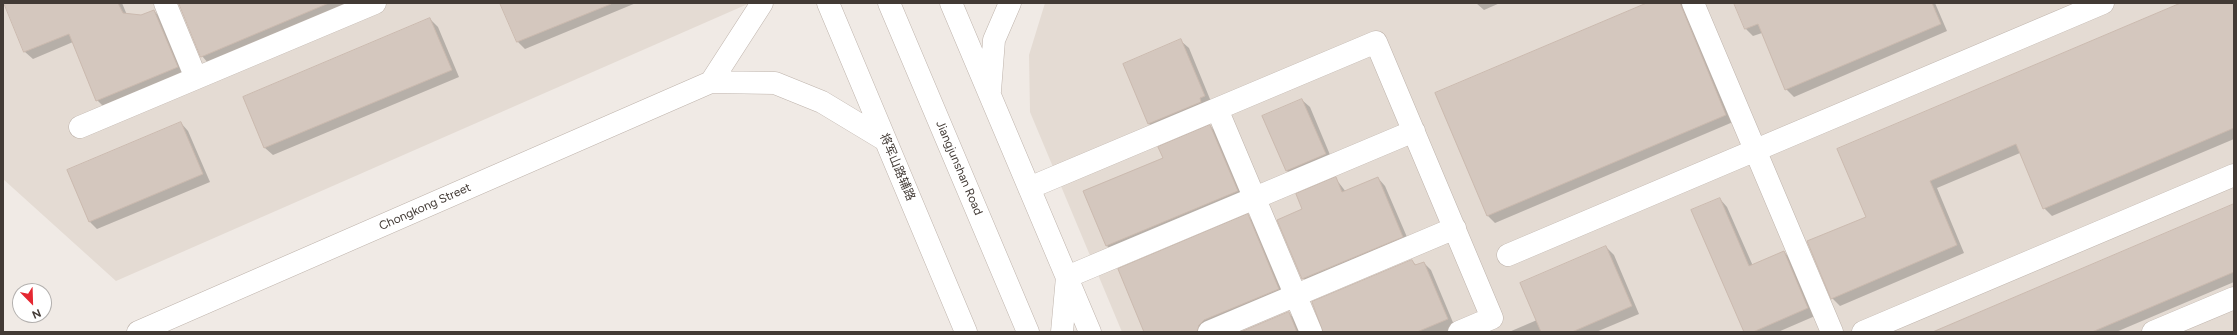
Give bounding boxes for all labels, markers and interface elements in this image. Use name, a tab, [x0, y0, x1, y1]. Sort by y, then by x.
street label: Jiangjunshan Road	[933, 119, 985, 217]
street label: 将军山路辅路	[876, 131, 918, 203]
street label: Chongkong Street	[377, 180, 473, 234]
north arrow	[12, 283, 52, 323]
text: N	[30, 306, 43, 321]

